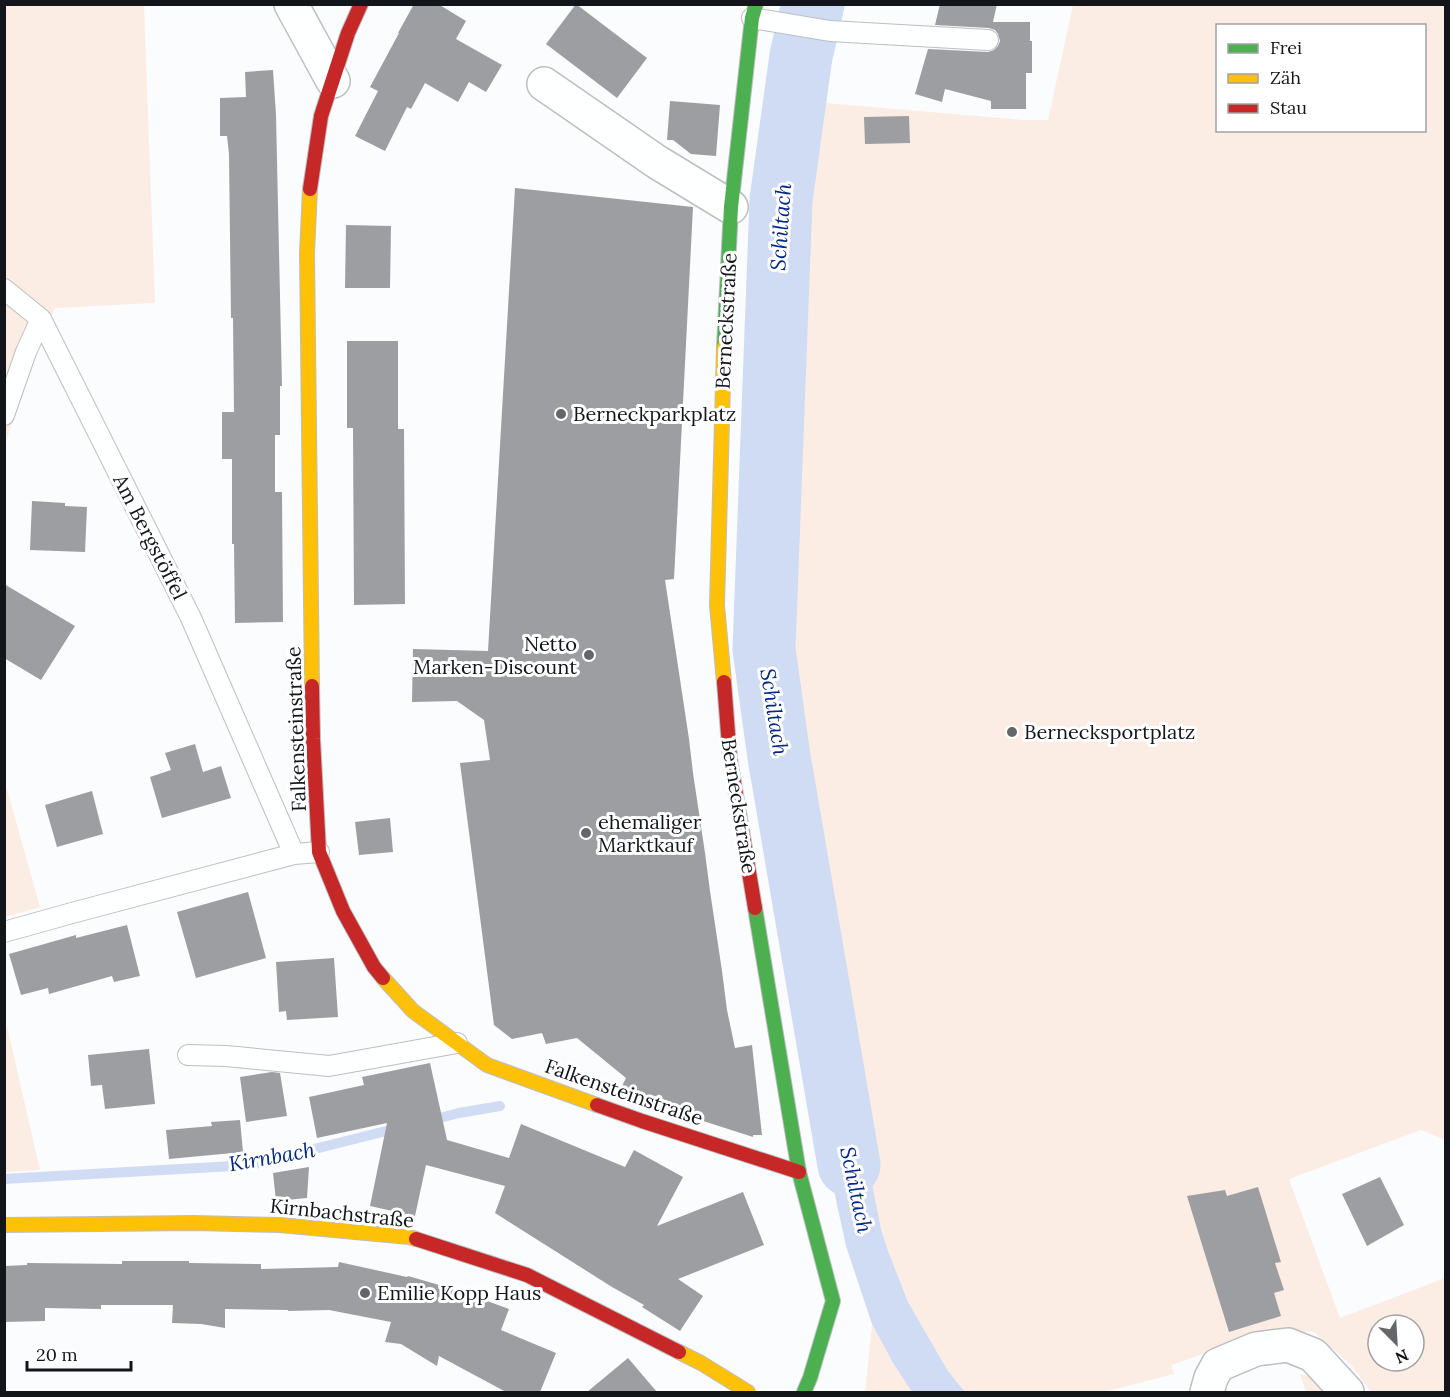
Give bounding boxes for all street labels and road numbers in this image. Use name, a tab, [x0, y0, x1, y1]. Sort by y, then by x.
street label: Berneckstraße	[709, 252, 742, 390]
street label: Am Bergstöffel	[108, 469, 193, 604]
street label: Falkensteinstraße	[280, 646, 311, 812]
street label: Berneckstraße	[716, 737, 763, 875]
street label: Falkensteinstraße	[542, 1053, 707, 1130]
street label: Kirnbachstraße	[269, 1192, 416, 1233]

